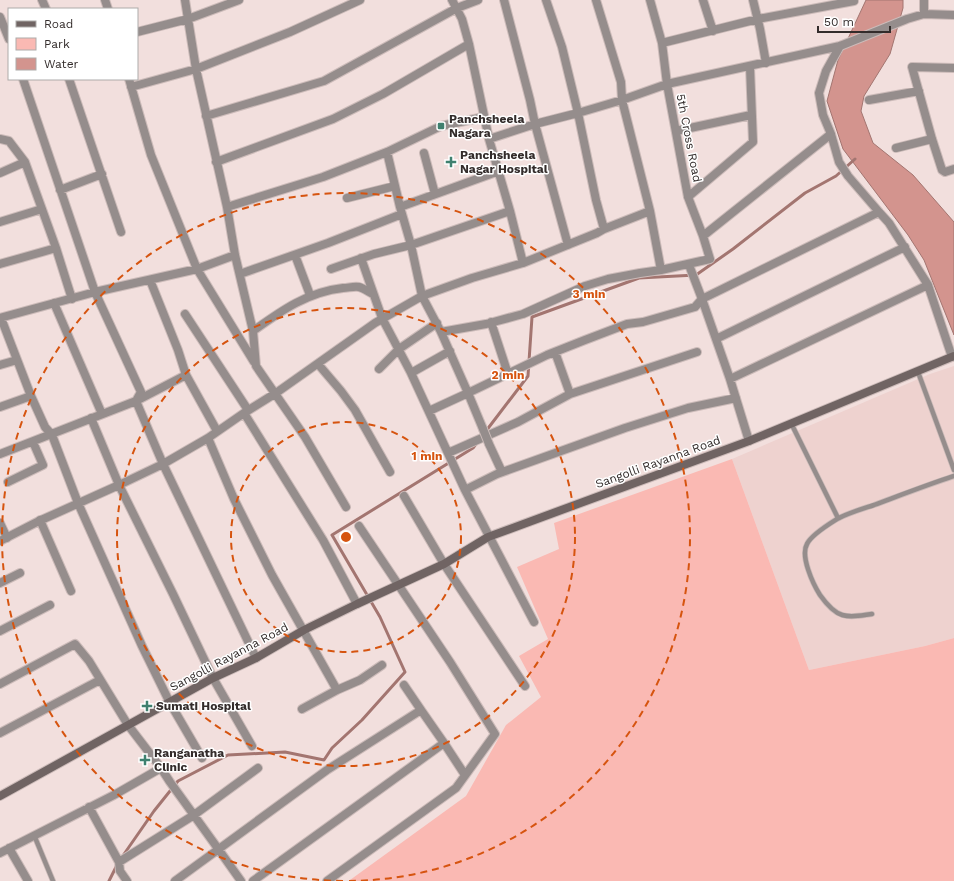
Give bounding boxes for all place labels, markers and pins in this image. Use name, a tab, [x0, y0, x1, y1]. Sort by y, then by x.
place label: Panchsheela Nagara	[449, 112, 524, 140]
marker: Panchsheela Nagara	[436, 121, 446, 131]
place label: Panchsheela Nagar Hospital	[460, 148, 548, 176]
marker: Panchsheela Nagar Hospital	[445, 156, 457, 168]
centre of rings	[339, 530, 353, 544]
place label: Sumati Hospital	[156, 699, 251, 713]
marker: Sumati Hospital	[141, 700, 153, 712]
place label: Ranganatha Clinic	[154, 746, 224, 774]
marker: Ranganatha Clinic	[139, 754, 151, 766]

